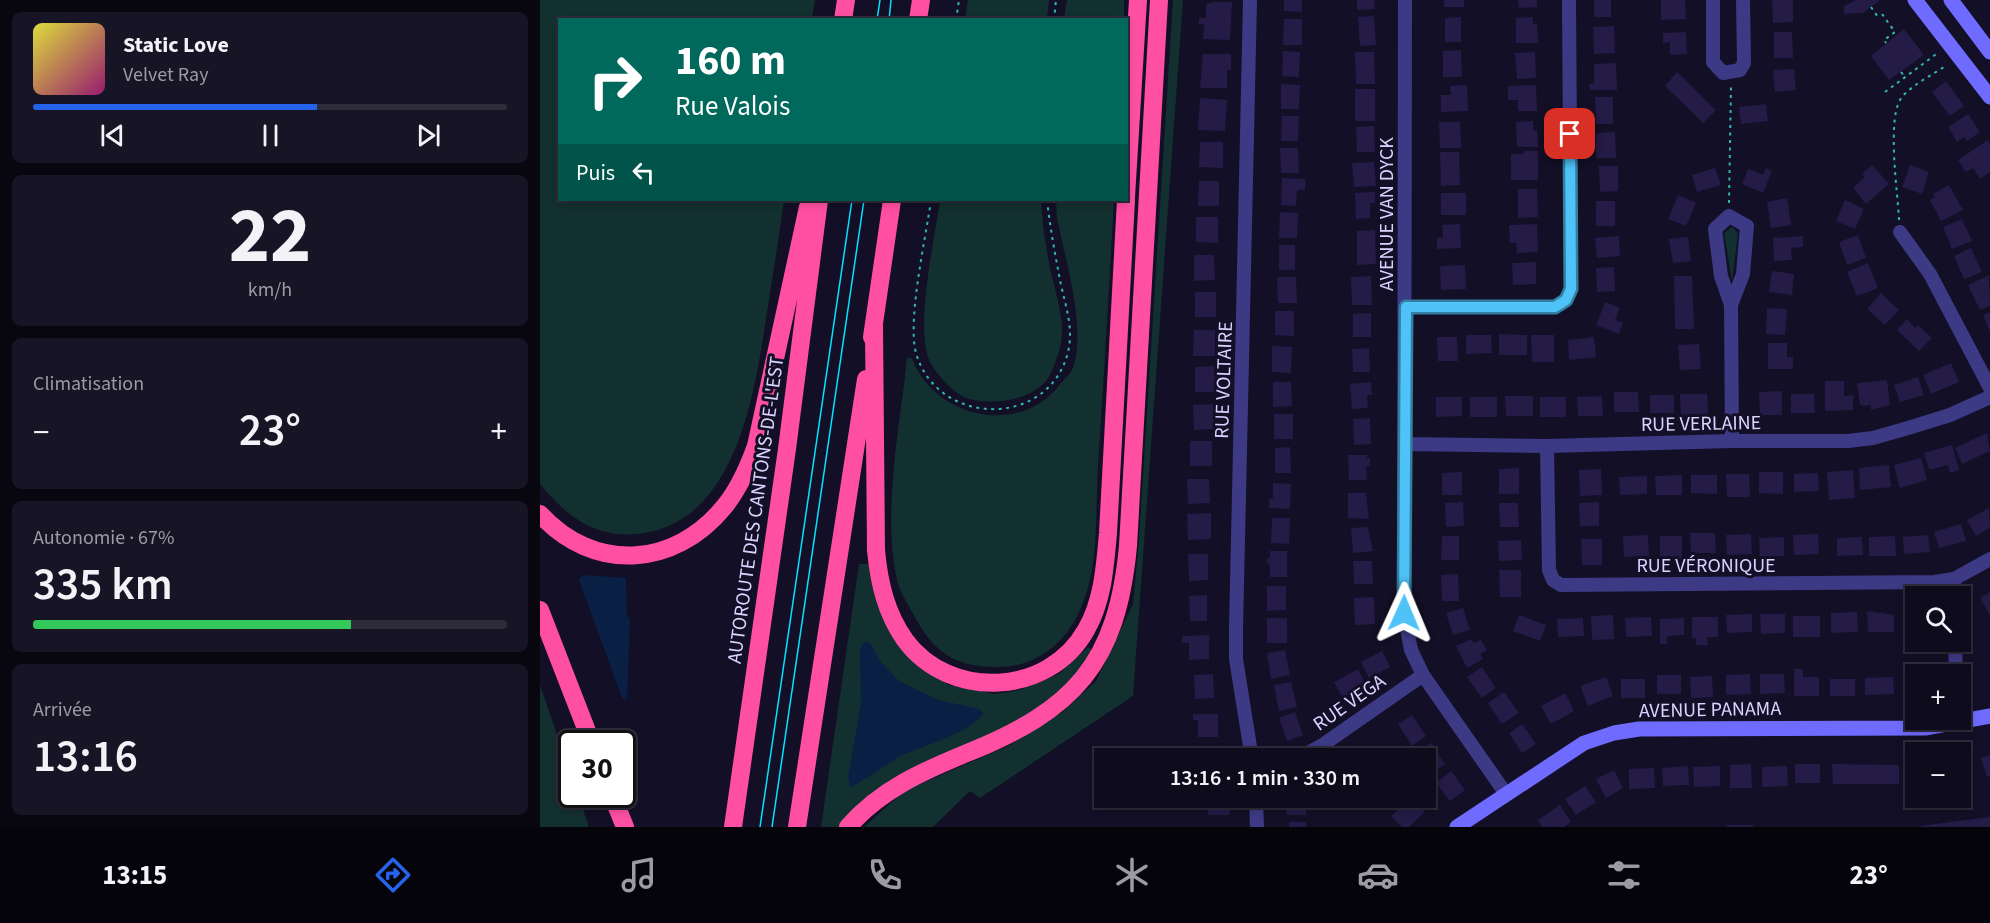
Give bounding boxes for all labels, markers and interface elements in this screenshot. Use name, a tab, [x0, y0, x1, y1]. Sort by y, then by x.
text: Static Love	[123, 29, 229, 61]
text: 160 m	[675, 31, 786, 91]
icon: right	[576, 42, 654, 120]
text: Velvet Ray	[123, 61, 209, 89]
text: Rue Valois	[675, 87, 790, 126]
pin	[1544, 108, 1595, 159]
icon: arrive	[1553, 117, 1586, 150]
icon: previous	[96, 119, 129, 152]
icon: pause	[254, 119, 287, 152]
icon: next	[412, 119, 445, 152]
street label: AVENUE VAN DYCK	[1373, 137, 1401, 291]
icon: left	[627, 156, 660, 189]
text: Puis	[576, 157, 615, 189]
text: 22	[229, 181, 311, 292]
text: km/h	[248, 276, 292, 304]
street label: RUE VOLTAIRE	[1208, 321, 1240, 439]
street label: AUTOROUTE DES CANTONS-DE-L'EST	[721, 355, 791, 665]
text: Climatisation	[33, 370, 144, 398]
text: 23°	[239, 399, 301, 463]
text: −	[33, 409, 49, 456]
text: +	[491, 409, 507, 456]
street label: RUE VERLAINE	[1641, 409, 1761, 439]
text: Autonomie · 67%	[33, 524, 174, 552]
street label: RUE VÉRONIQUE	[1636, 552, 1776, 580]
text: 335 km	[33, 553, 173, 617]
position arrow	[1372, 581, 1436, 645]
map controls	[1905, 586, 1971, 808]
button: search	[1905, 586, 1971, 652]
button: +	[1905, 664, 1971, 730]
street label: RUE VEGA	[1308, 668, 1392, 738]
street label: AVENUE PANAMA	[1639, 695, 1782, 725]
text: Arrivée	[33, 696, 92, 724]
text: 13:16	[33, 725, 138, 789]
speed limit sign: 30	[558, 730, 636, 808]
button: −	[1905, 742, 1971, 808]
text: 13:16 · 1 min · 330 m	[1170, 762, 1360, 794]
icon: directions	[372, 854, 414, 896]
icon: music	[618, 854, 660, 896]
icon: phone	[864, 854, 906, 896]
icon: climate	[1111, 854, 1153, 896]
icon: car	[1357, 854, 1399, 896]
icon: filters	[1603, 854, 1645, 896]
text: 13:15	[102, 856, 167, 895]
text: 23°	[1849, 856, 1888, 895]

